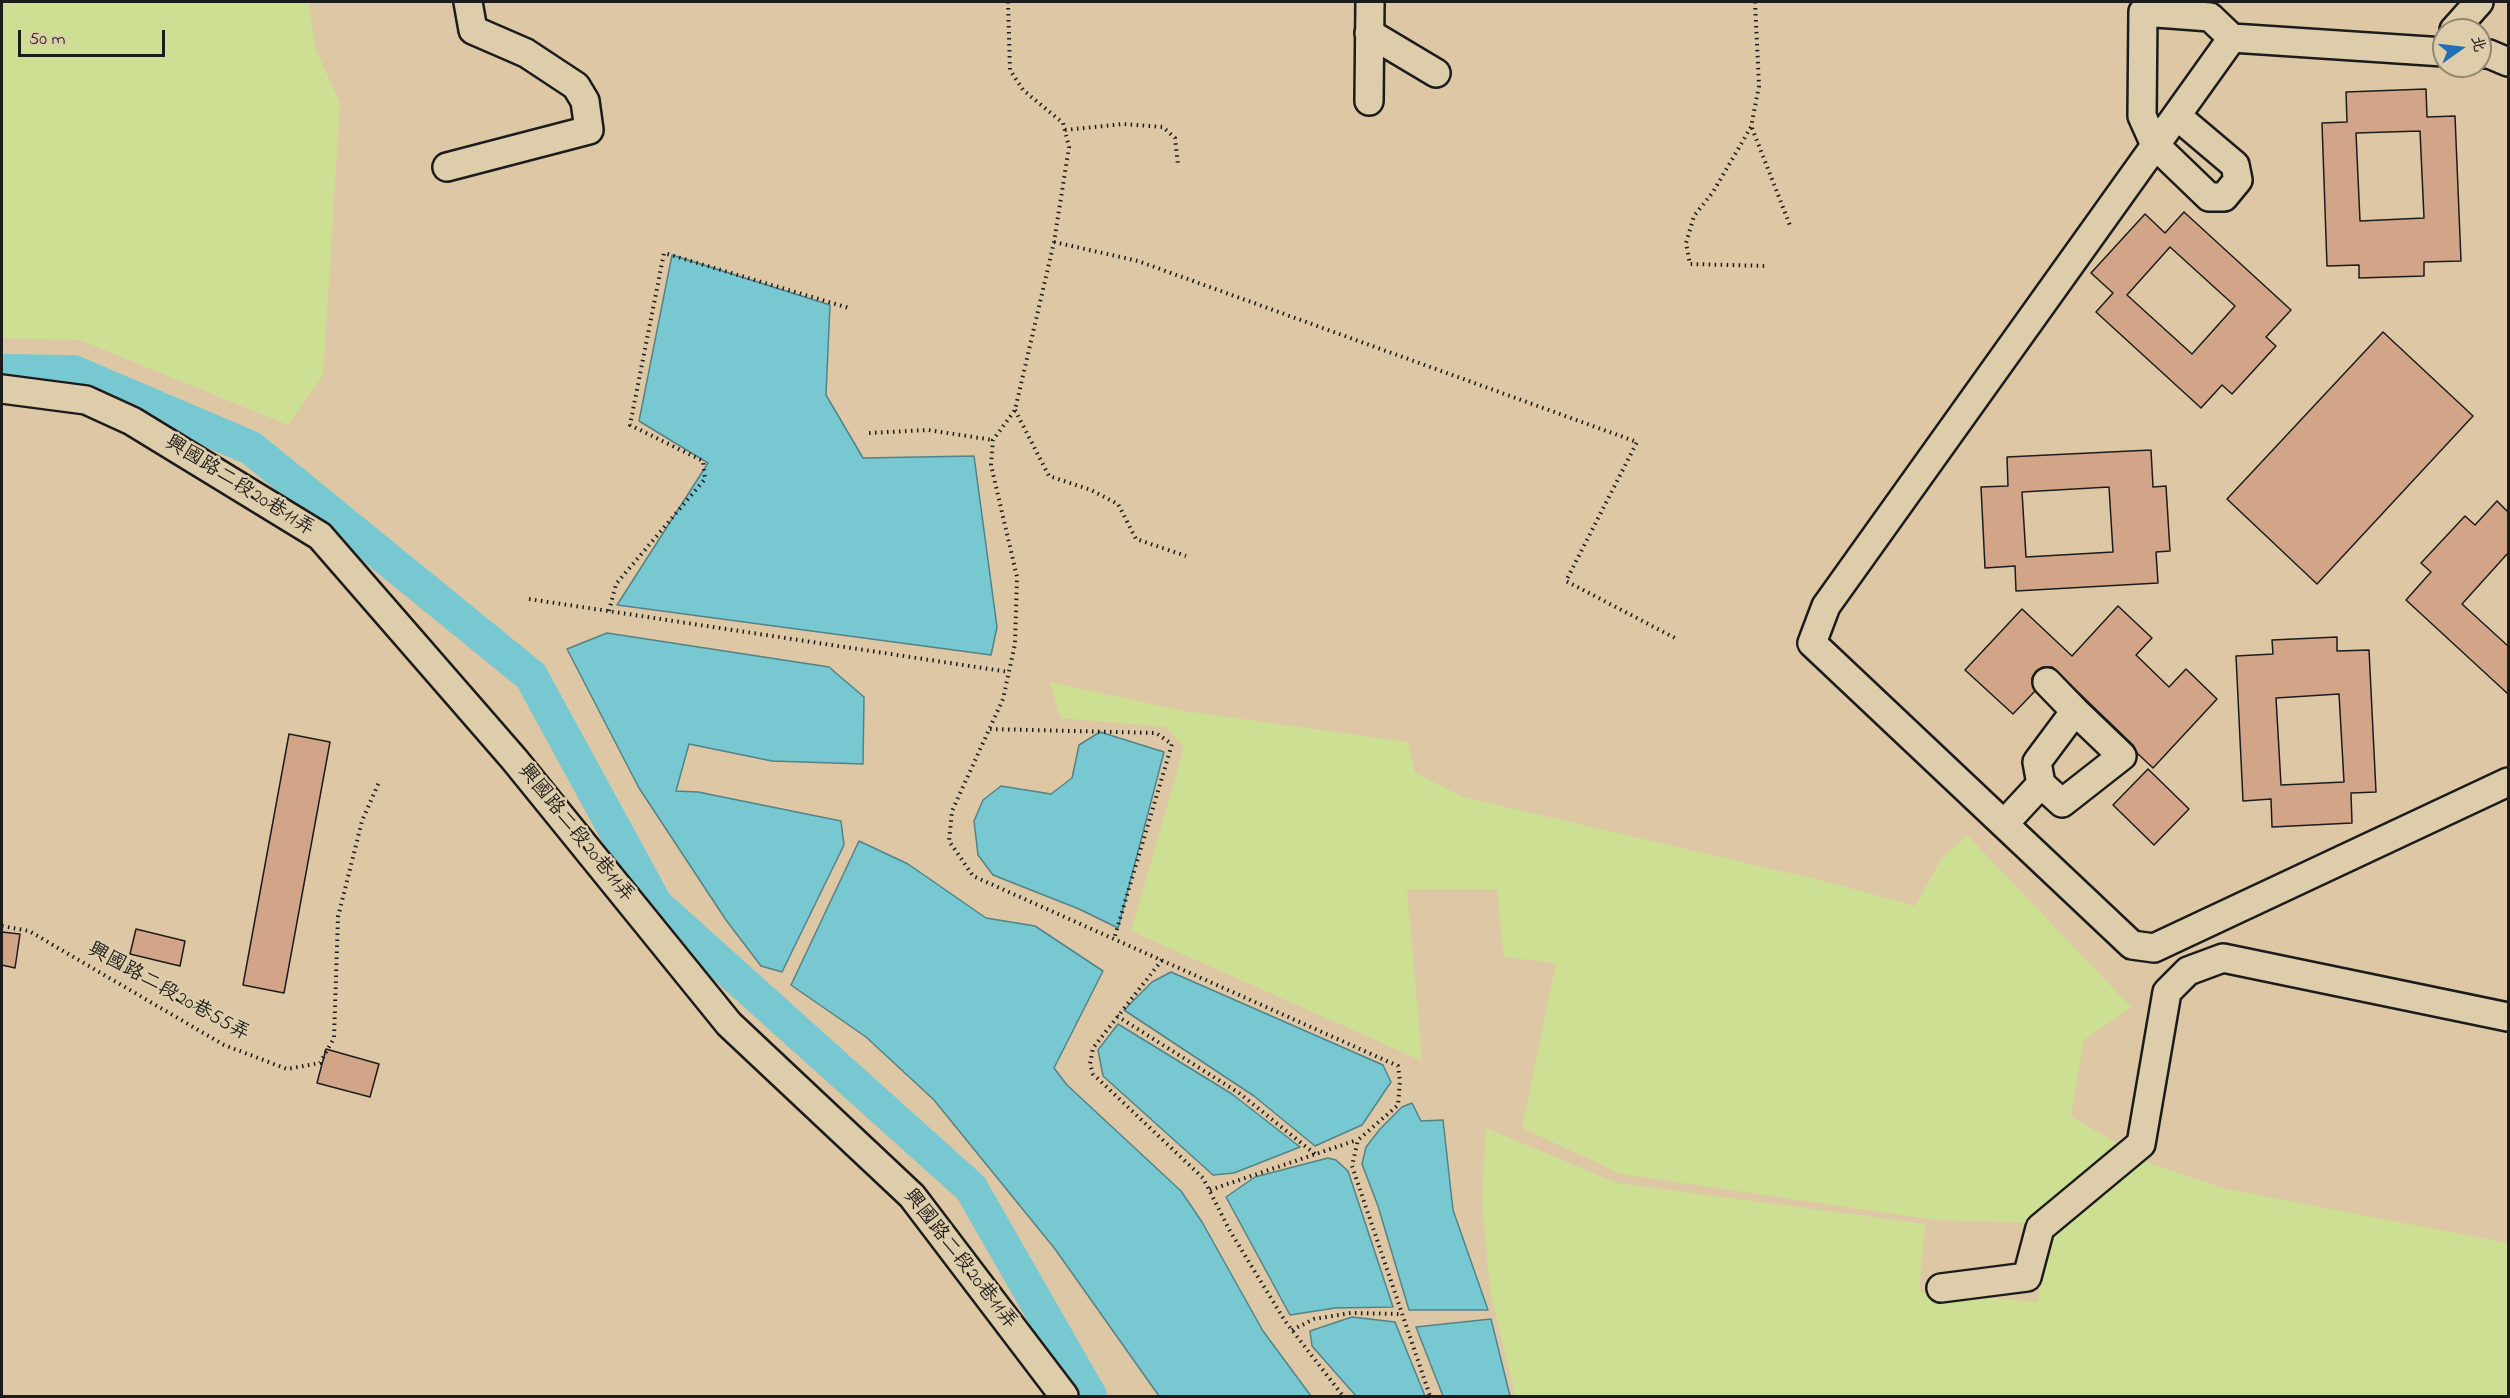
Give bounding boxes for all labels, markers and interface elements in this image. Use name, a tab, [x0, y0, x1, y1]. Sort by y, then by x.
scale bar	[21, 18, 168, 56]
north arrow	[2432, 18, 2492, 78]
text: 50 m	[29, 27, 66, 53]
text: 北	[2464, 33, 2491, 55]
street label: 興國路二段20巷11弄	[160, 431, 318, 543]
street label: 興國路二段20巷11弄	[512, 760, 638, 908]
street label: 興國路二段20巷55弄	[83, 939, 253, 1047]
street label: 興國路二段20巷11弄	[897, 1185, 1021, 1335]

